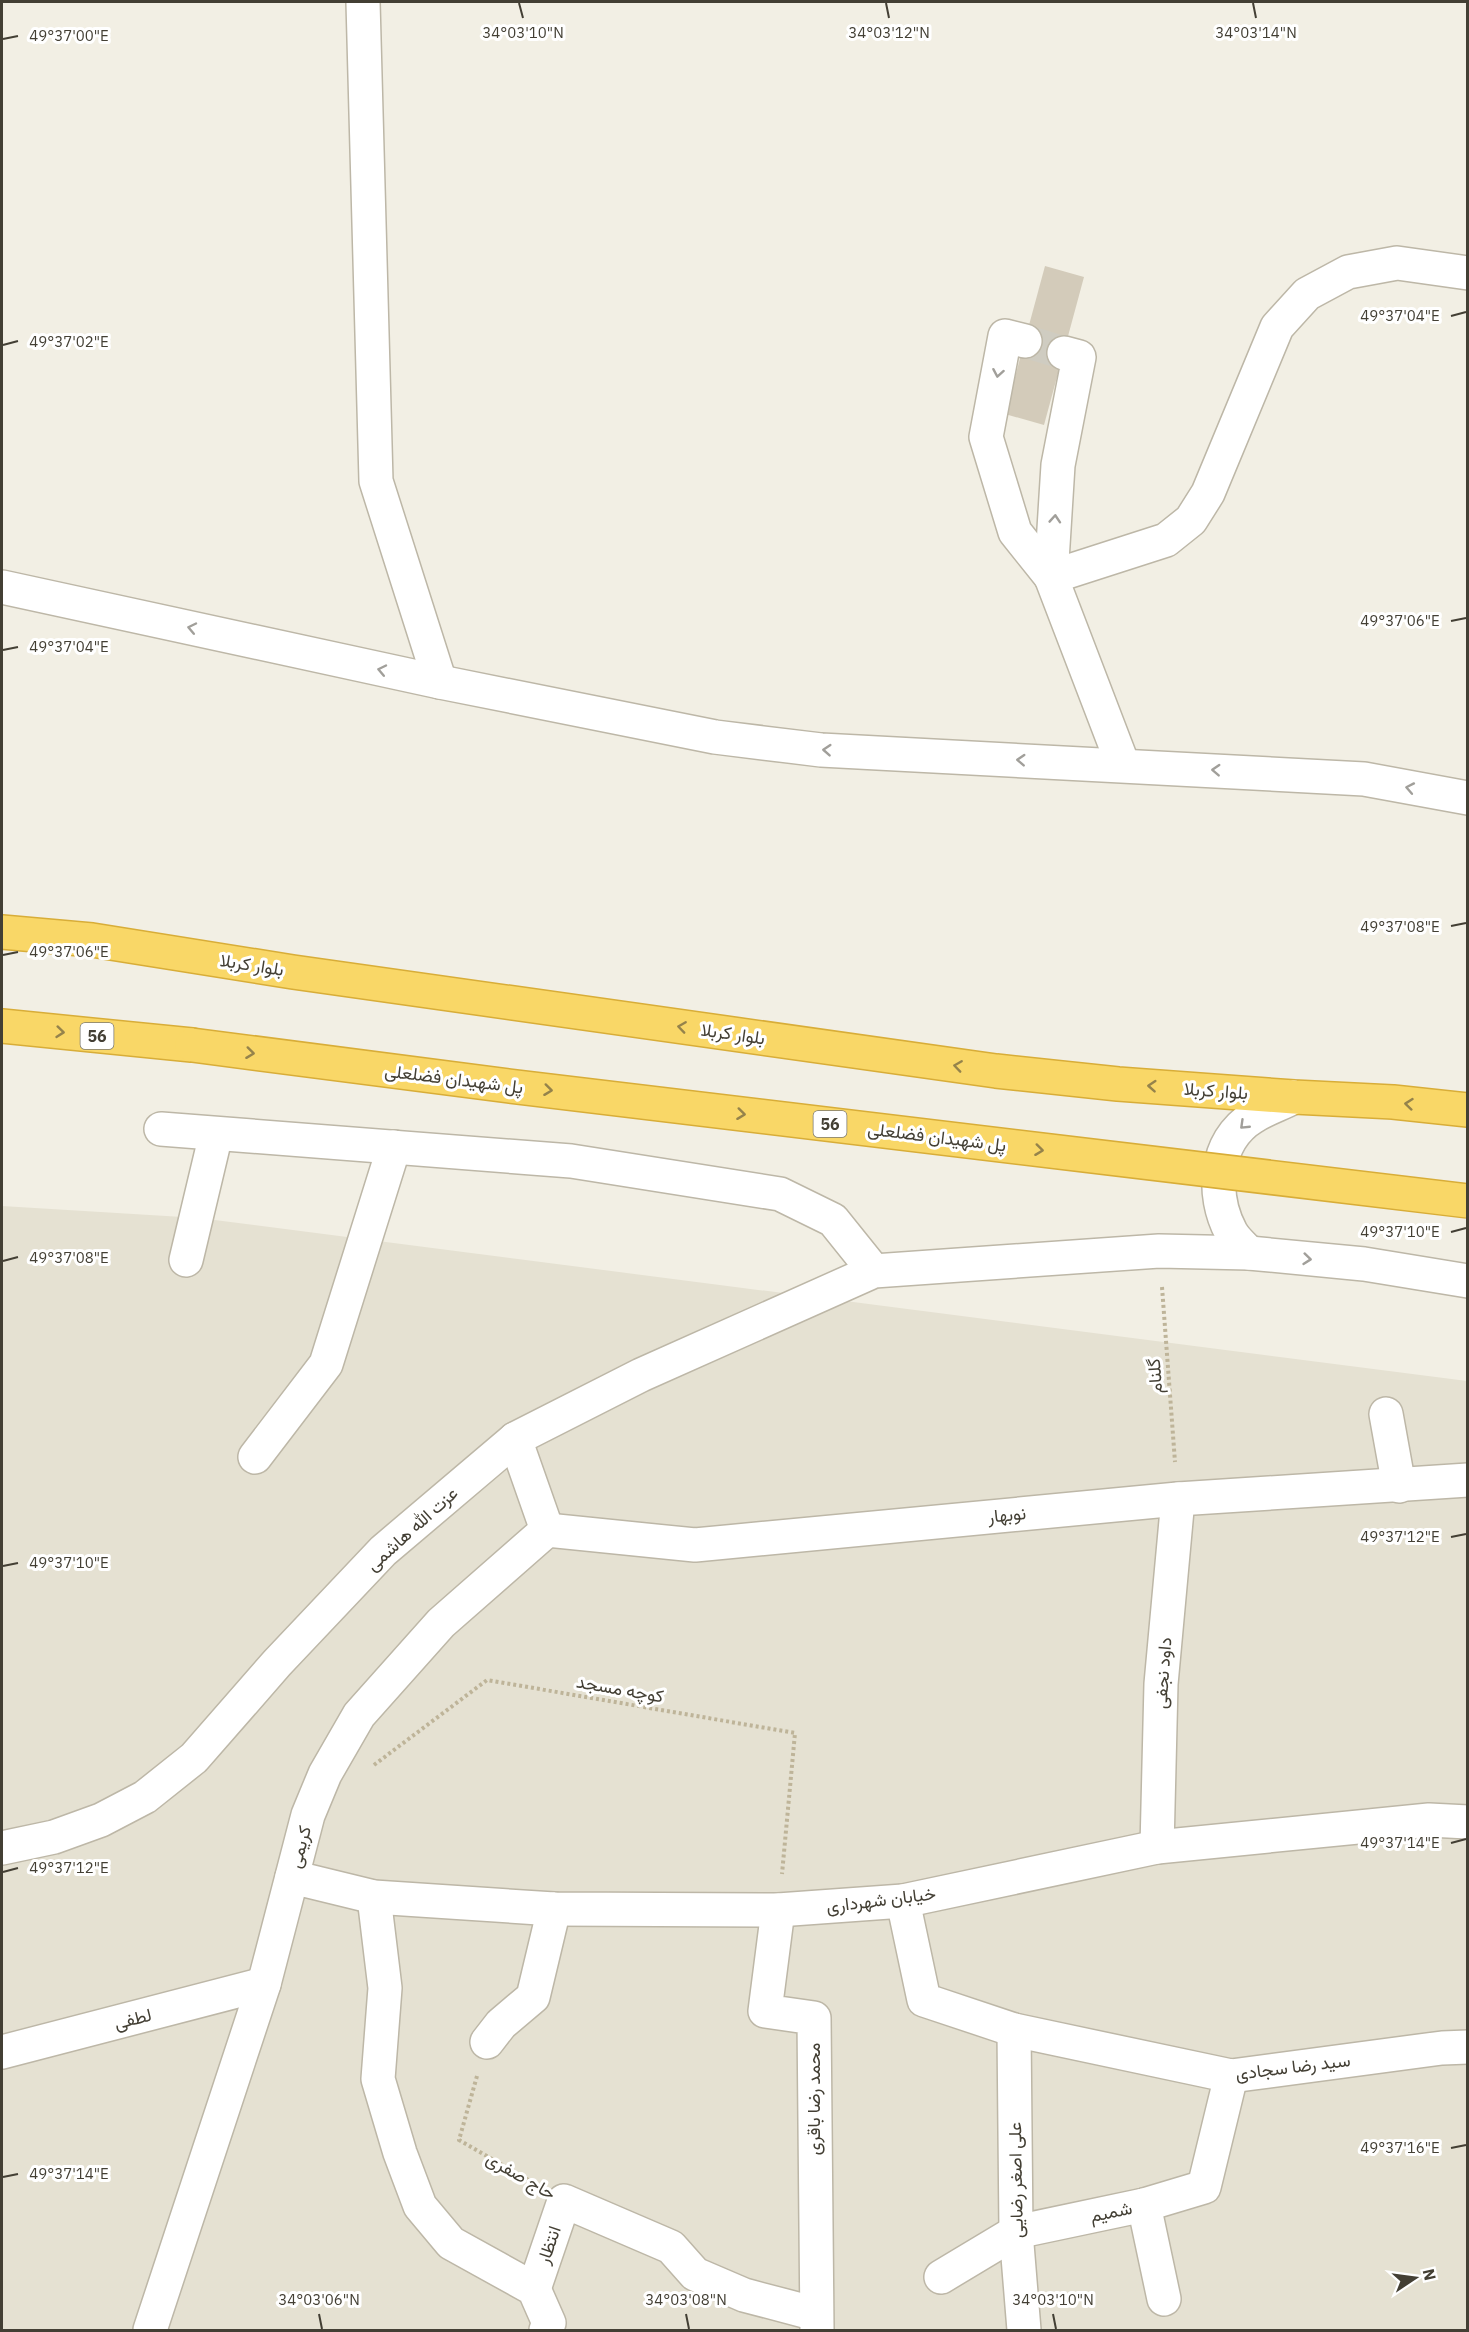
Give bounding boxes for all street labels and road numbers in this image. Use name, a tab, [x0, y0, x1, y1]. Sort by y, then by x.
street label: بلوار کربلا	[219, 948, 286, 981]
street label: بلوار کربلا	[700, 1018, 766, 1049]
road number: 56	[80, 1023, 114, 1049]
street label: پل شهیدان فضلعلی	[383, 1059, 525, 1099]
street label: بلوار کربلا	[1183, 1077, 1249, 1104]
road number: 56	[814, 1111, 846, 1137]
street label: پل شهیدان فضلعلی	[866, 1117, 1008, 1157]
street label: گلنام	[1142, 1358, 1168, 1394]
street label: عزت الله هاشمی	[361, 1481, 462, 1576]
street label: نوبهار	[986, 1501, 1027, 1528]
street label: داود نجفی	[1149, 1636, 1176, 1710]
street label: کوچه مسجد	[574, 1670, 666, 1708]
street label: کریمی	[283, 1823, 316, 1871]
street label: خیابان شهرداری	[825, 1881, 937, 1918]
street label: لطفی	[112, 2003, 154, 2034]
street label: محمد رضا باقری	[802, 2043, 825, 2155]
street label: سید رضا سجادی	[1234, 2048, 1352, 2085]
street label: علی اصغر رضایی	[1003, 2122, 1028, 2238]
street label: حاج صفری	[482, 2146, 560, 2206]
street label: شمیم	[1088, 2196, 1134, 2228]
street label: انتظار	[531, 2223, 566, 2268]

